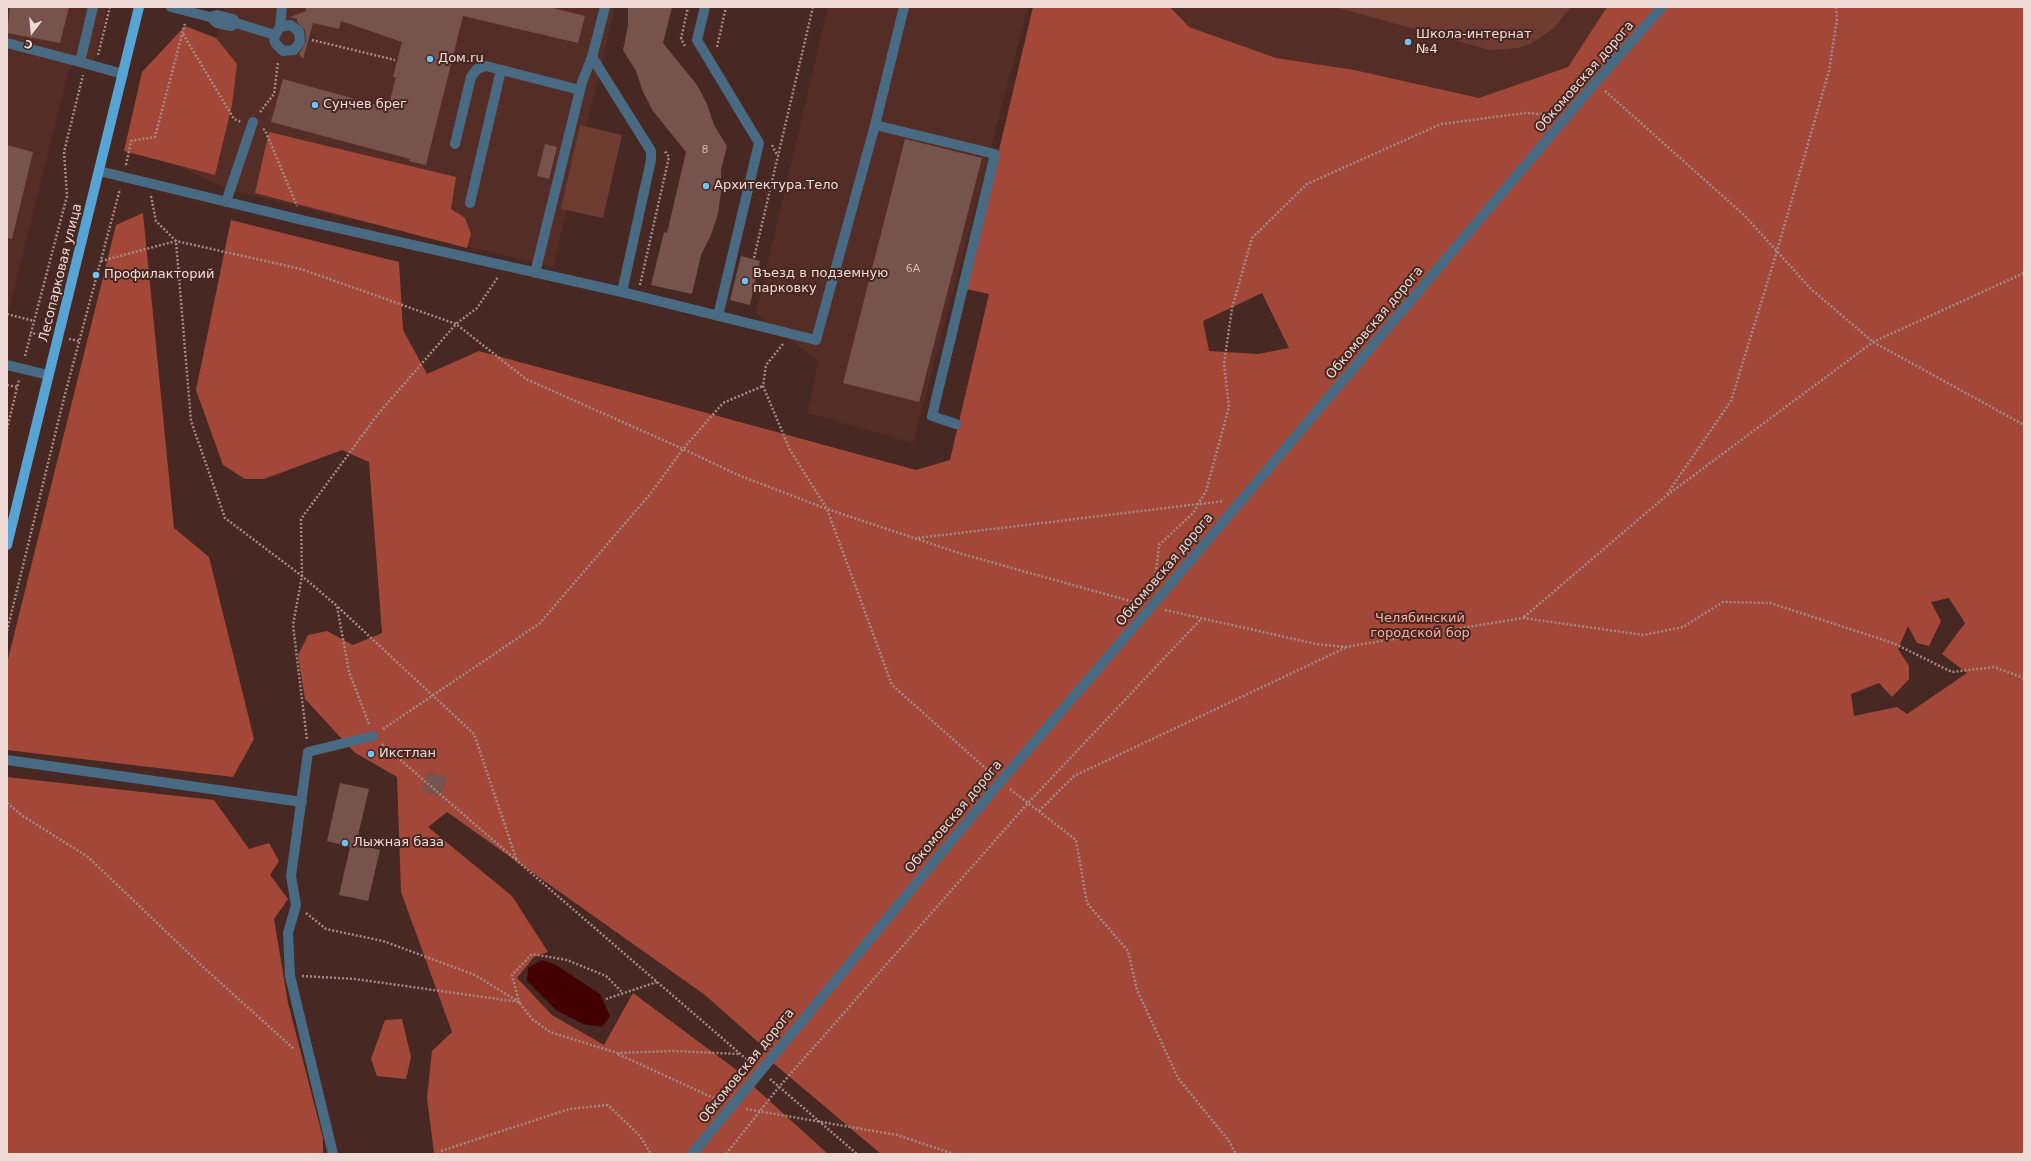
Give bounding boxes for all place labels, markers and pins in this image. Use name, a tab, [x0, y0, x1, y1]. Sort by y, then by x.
place label: Школа-интернат №4	[1416, 27, 1531, 58]
marker: Школа-интернат №4	[1403, 37, 1413, 47]
place label: Дом.ru	[438, 51, 484, 67]
marker: Дом.ru	[425, 54, 435, 64]
place label: Сунчев брег	[323, 97, 407, 113]
marker: Сунчев брег	[310, 100, 320, 110]
place label: Архитектура.Тело	[714, 178, 839, 194]
marker: Архитектура.Тело	[701, 181, 711, 191]
place label: Въезд в подземную парковку	[753, 266, 888, 297]
place label: Профилакторий	[104, 267, 214, 283]
marker: Профилакторий	[91, 270, 101, 280]
marker: Въезд в подземную парковку	[740, 276, 750, 286]
place label: Икстлан	[379, 746, 436, 762]
marker: Икстлан	[366, 749, 376, 759]
place label: Лыжная база	[353, 835, 444, 851]
marker: Лыжная база	[340, 838, 350, 848]

